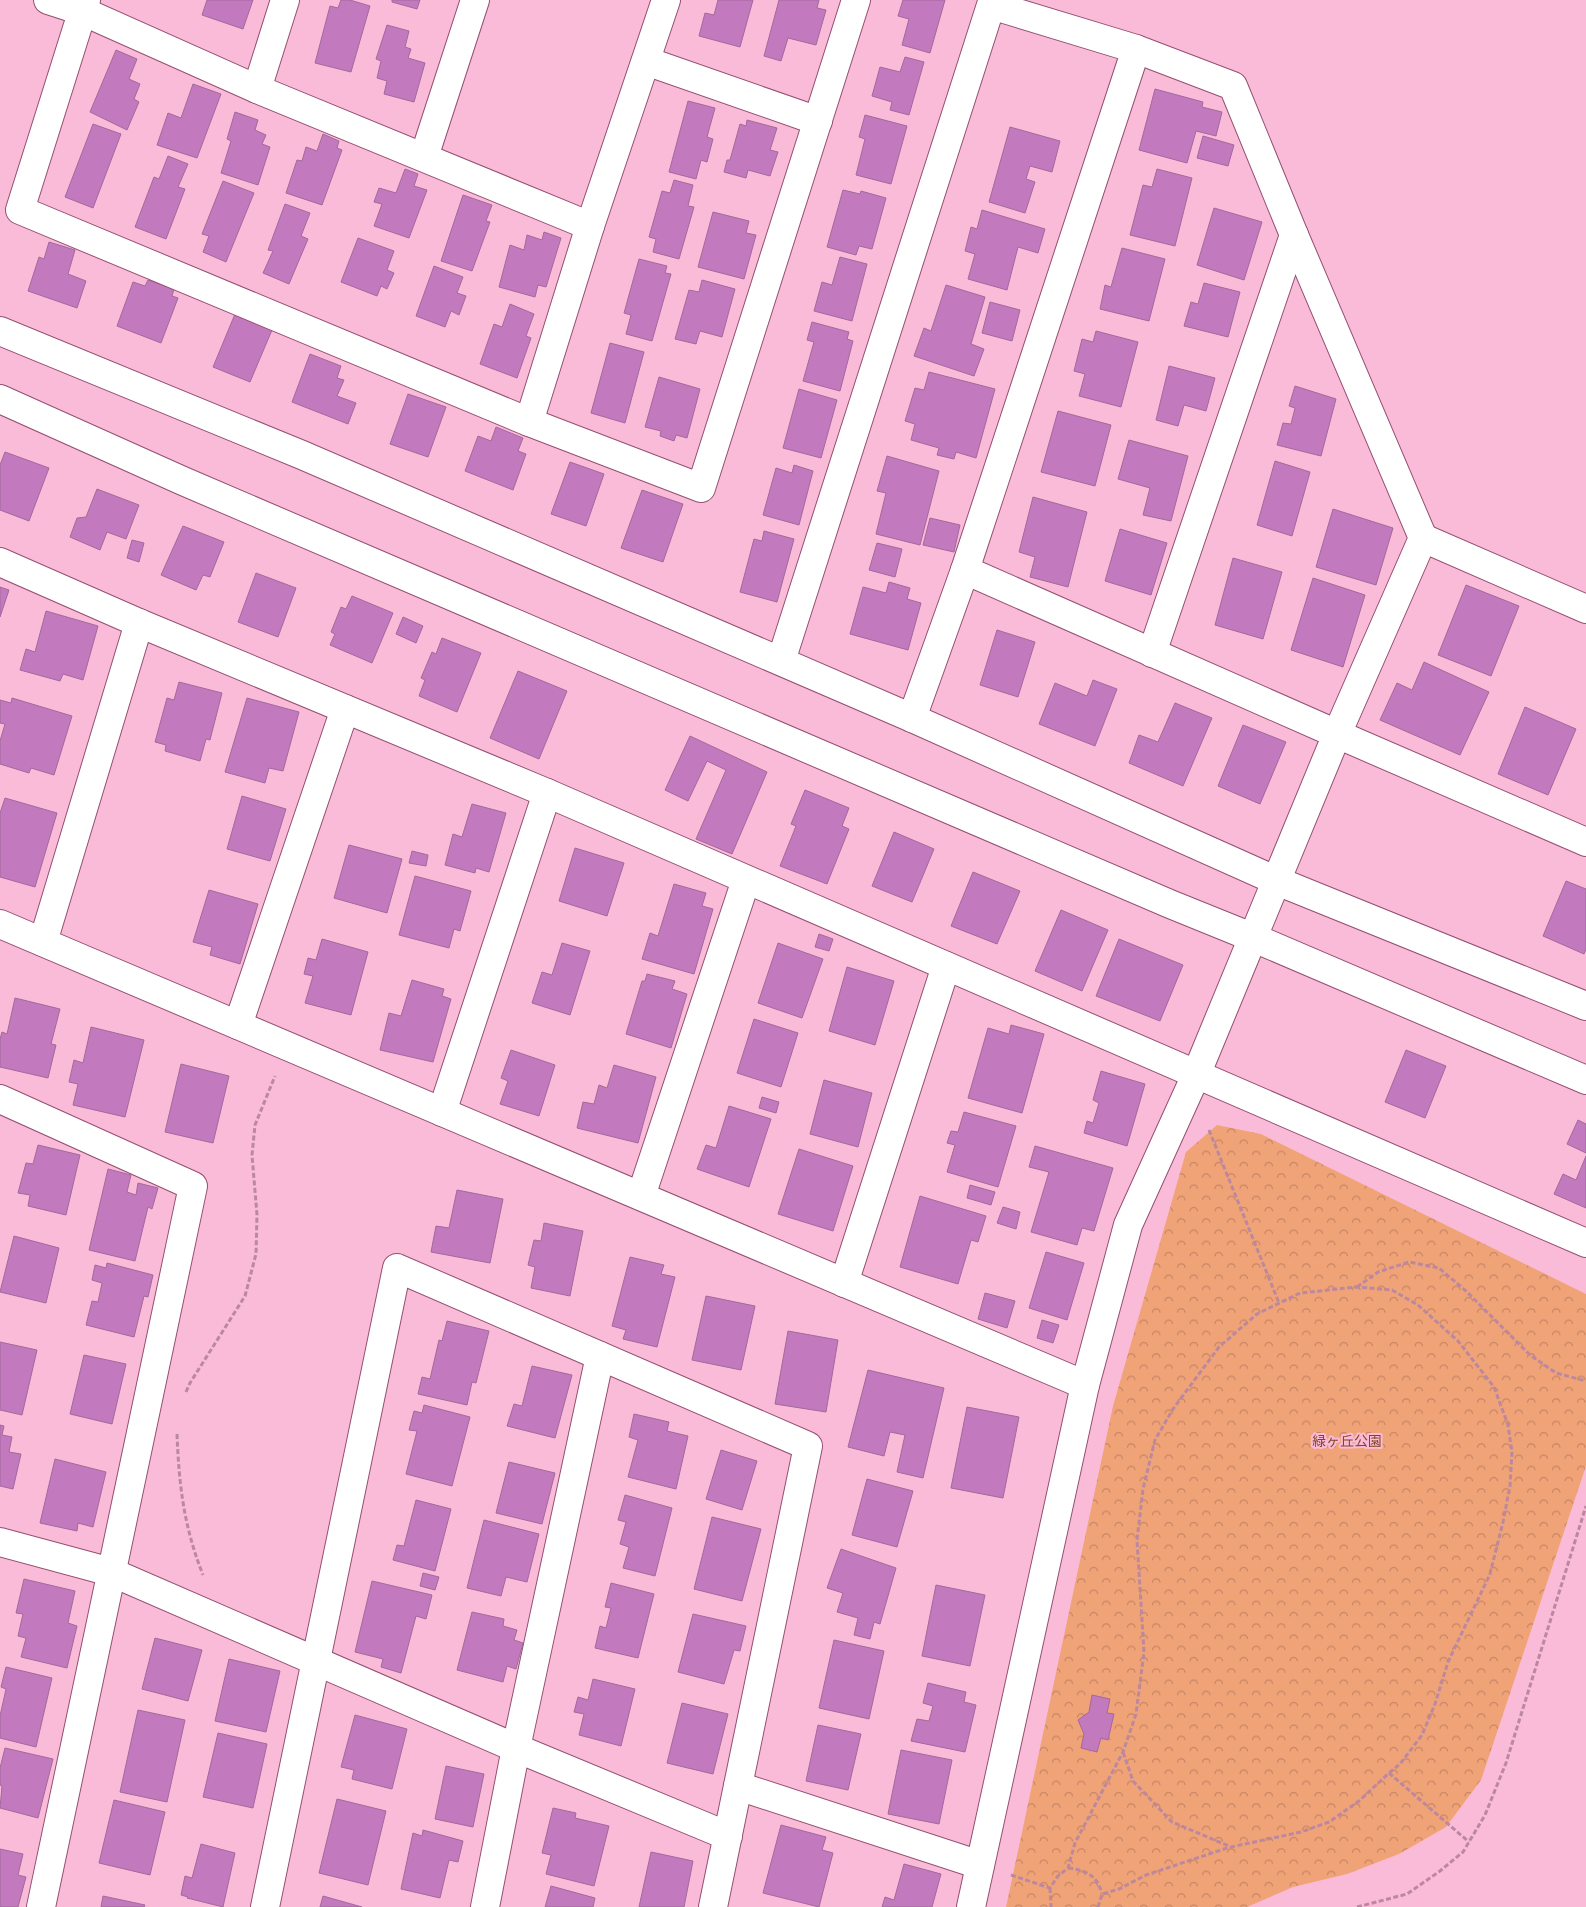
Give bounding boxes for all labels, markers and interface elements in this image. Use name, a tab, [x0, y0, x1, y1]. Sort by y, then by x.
park label: 緑ヶ丘公園	[1312, 1433, 1382, 1449]

